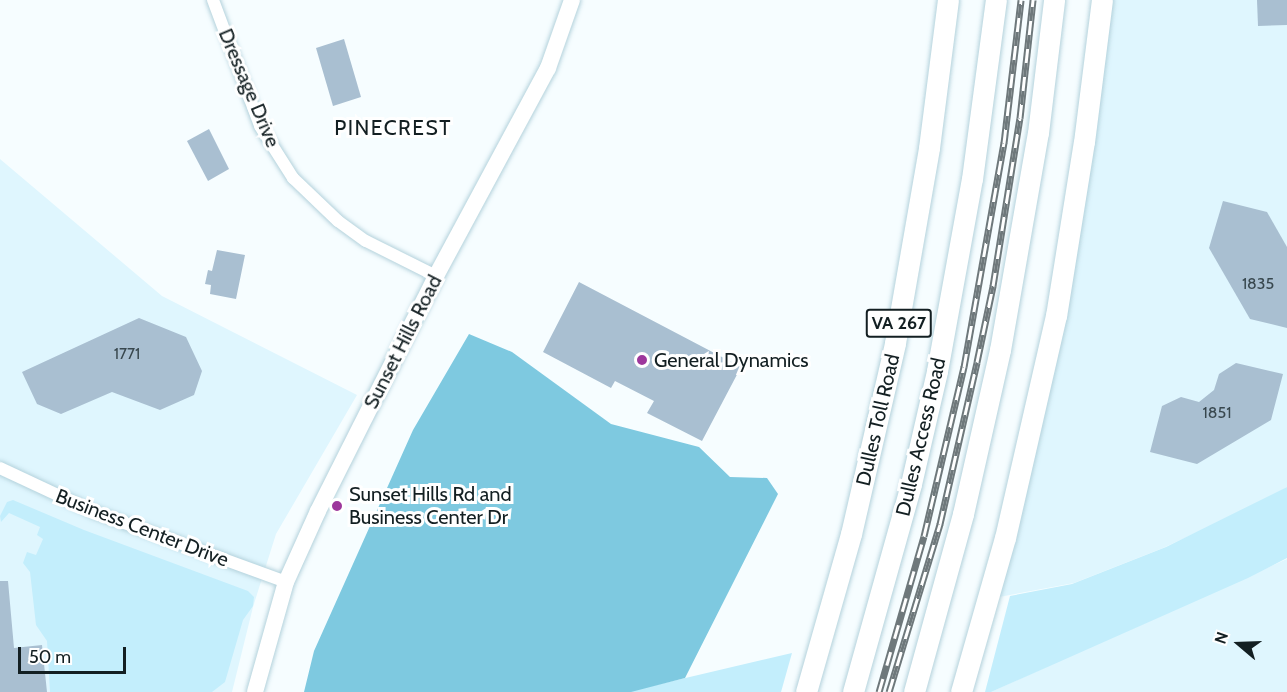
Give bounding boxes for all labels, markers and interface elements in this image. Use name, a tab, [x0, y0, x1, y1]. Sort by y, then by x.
street label: Dressage Drive	[213, 25, 285, 151]
district label: PINECREST	[334, 115, 452, 141]
street label: Sunset Hills Road	[359, 271, 447, 413]
house number: 1835	[1242, 274, 1274, 294]
road number: VA 267	[864, 308, 934, 338]
house number: 1771	[114, 344, 140, 364]
place label: General Dynamics	[654, 348, 809, 372]
street label: Dulles Toll Road	[851, 352, 905, 488]
marker: General Dynamics	[635, 353, 649, 367]
street label: Dulles Access Road	[891, 355, 951, 519]
house number: 1851	[1203, 403, 1231, 423]
place label: Sunset Hills Rd and Business Center Dr	[349, 482, 512, 529]
street label: Business Center Drive	[52, 484, 232, 572]
marker: Sunset Hills Rd and Business Center Dr	[330, 499, 344, 513]
north arrow	[1209, 614, 1269, 674]
text: N	[1211, 630, 1232, 646]
scale bar	[21, 635, 129, 673]
text: 50 m	[29, 646, 71, 668]

